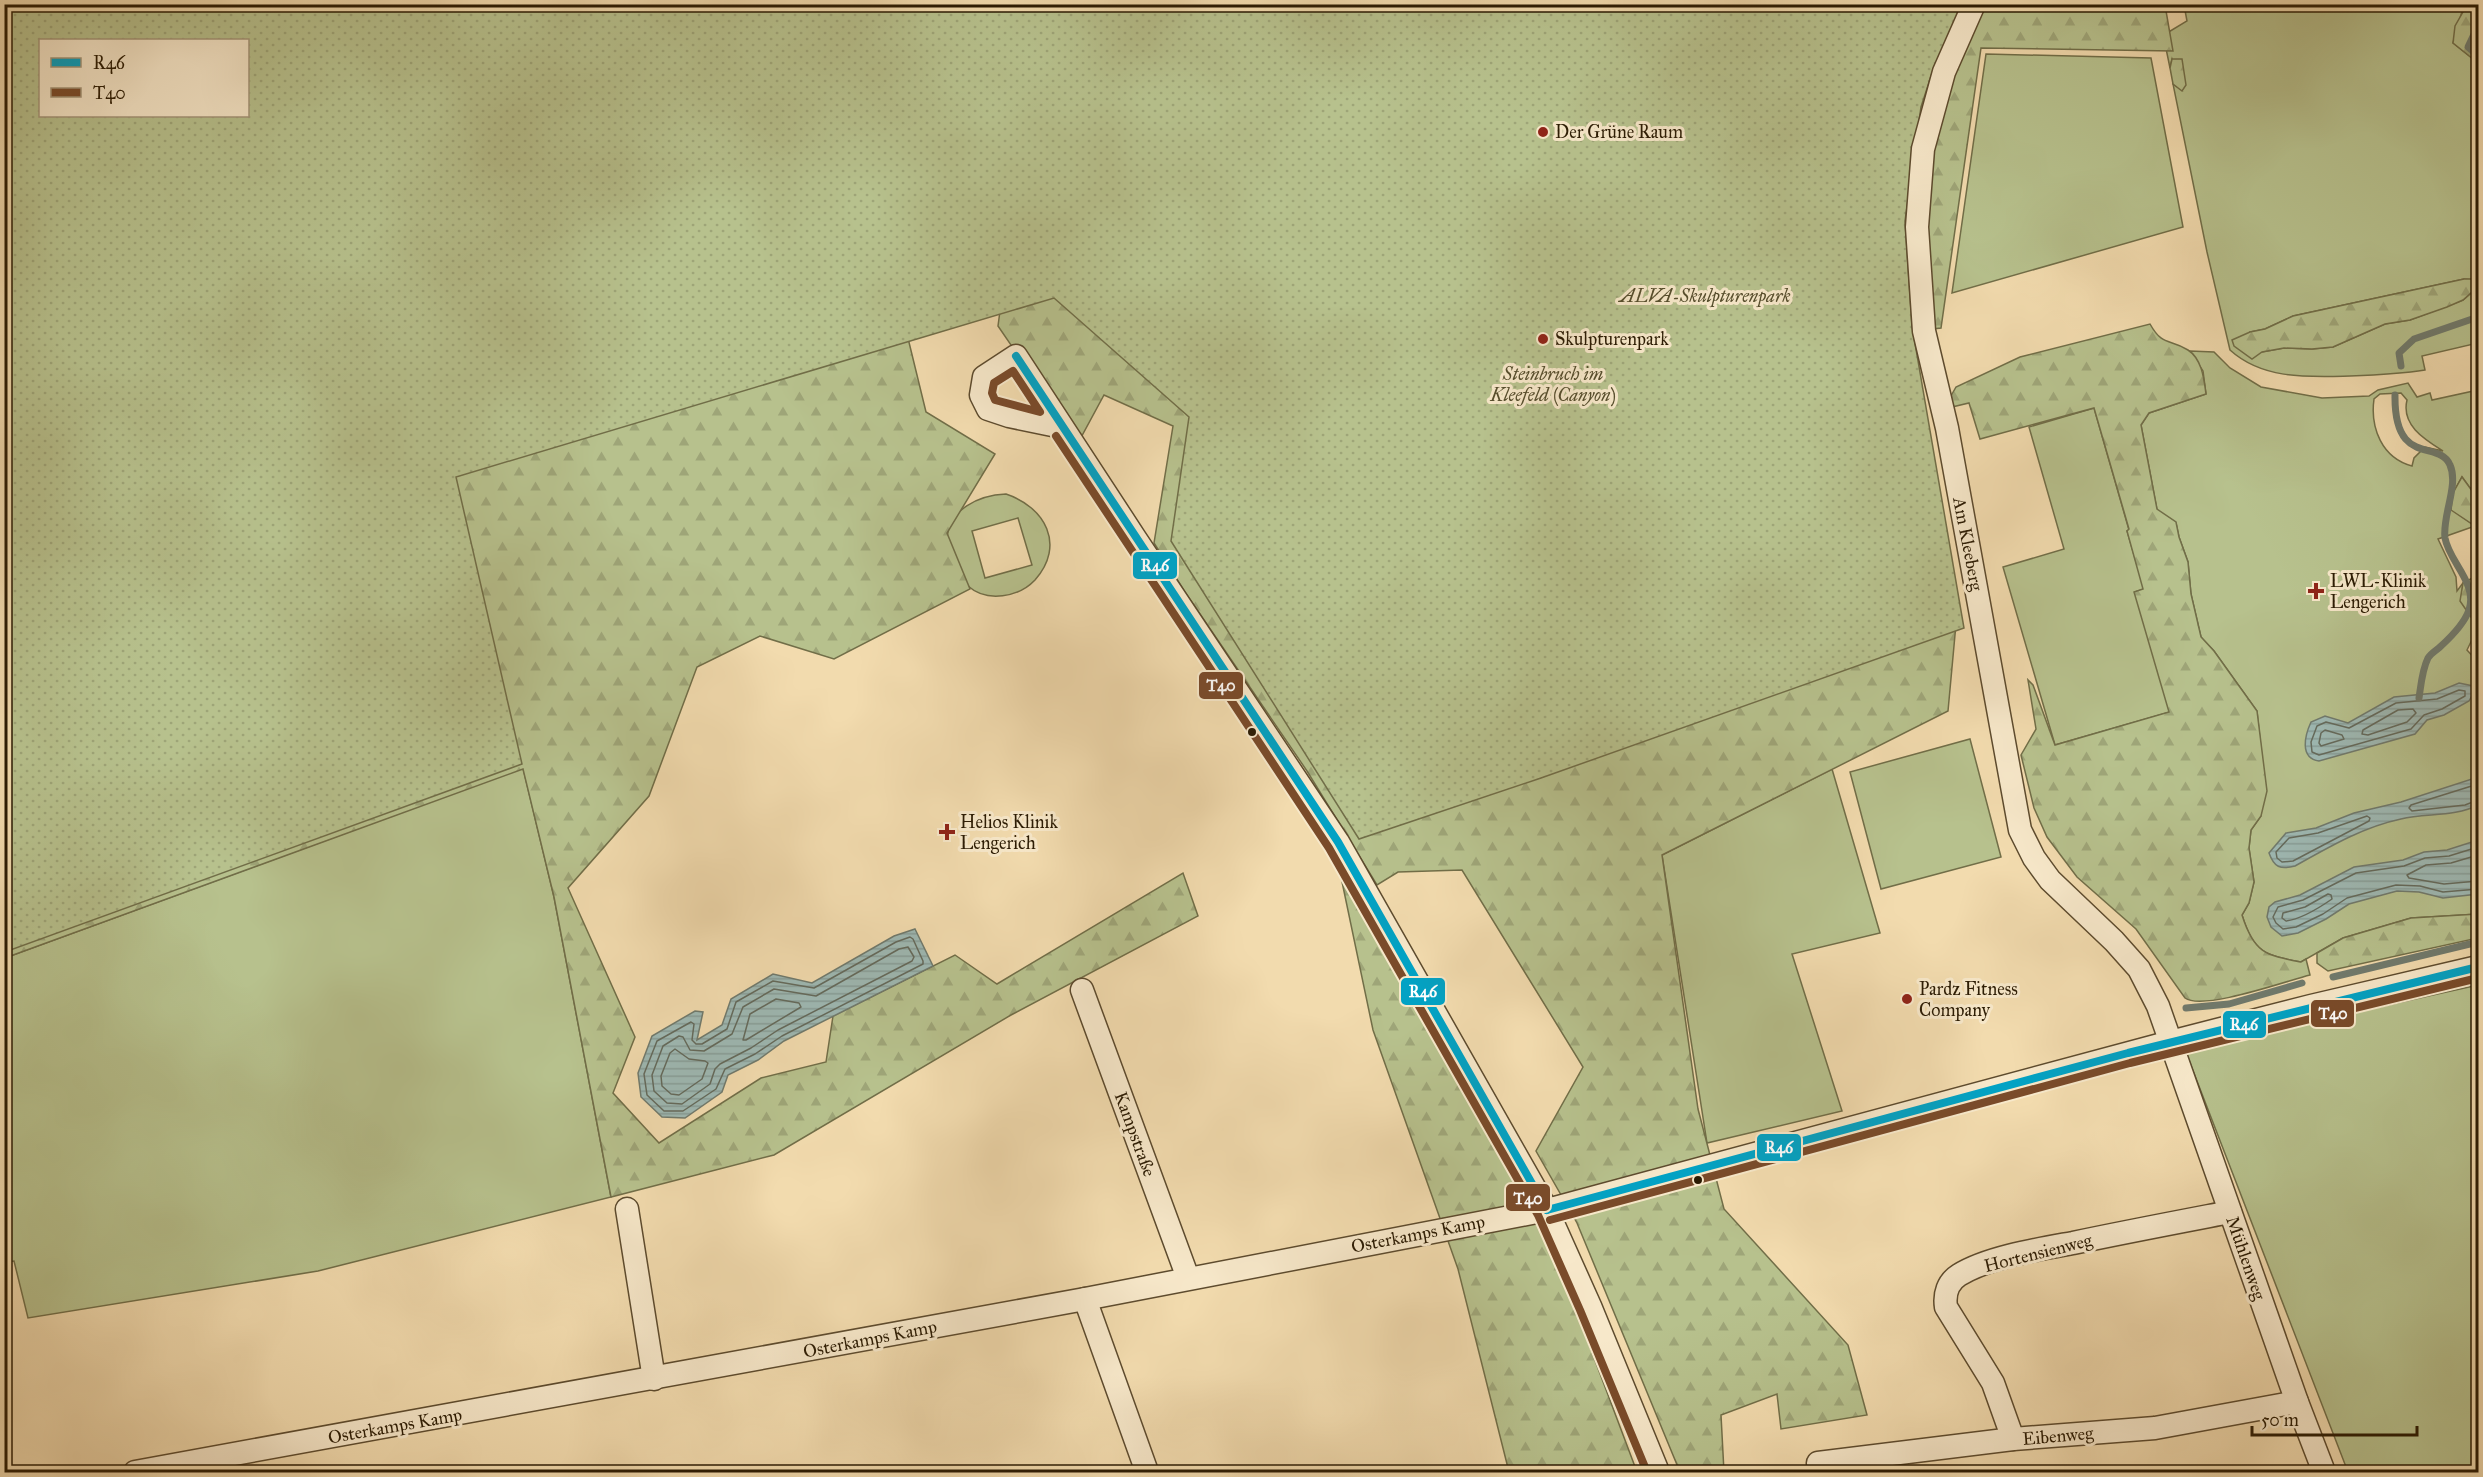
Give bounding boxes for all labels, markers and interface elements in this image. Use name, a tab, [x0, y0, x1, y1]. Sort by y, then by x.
legend	[39, 39, 249, 117]
text: R46	[93, 52, 126, 74]
text: T40	[93, 82, 126, 104]
place label: Der Grüne Raum	[1555, 121, 1683, 143]
marker: Der Grüne Raum	[1536, 125, 1550, 139]
park label: ALVA-Skulpturenpark	[1618, 285, 1790, 308]
place label: Skulpturenpark	[1555, 328, 1669, 350]
marker: Skulpturenpark	[1536, 332, 1550, 346]
park label: Steinbruch im Kleefeld (Canyon)	[1489, 363, 1616, 407]
street label: Am Kleeberg	[1947, 494, 1988, 594]
line badge: R46	[1132, 551, 1178, 580]
text: R46	[1141, 556, 1170, 576]
place label: LWL-Klinik Lengerich	[2330, 570, 2427, 614]
marker: LWL-Klinik Lengerich	[2307, 582, 2325, 600]
line badge: T40	[1198, 671, 1244, 700]
text: T40	[1205, 676, 1236, 696]
unlabelled marker	[1246, 726, 1258, 738]
place label: Helios Klinik Lengerich	[960, 811, 1059, 855]
marker: Helios Klinik Lengerich	[938, 823, 956, 841]
line badge: R46	[1400, 977, 1446, 1006]
place label: Pardz Fitness Company	[1919, 978, 2018, 1021]
text: R46	[1409, 982, 1438, 1002]
marker: Pardz Fitness Company	[1900, 992, 1914, 1006]
line badge: T40	[2310, 999, 2355, 1028]
text: T40	[2317, 1004, 2348, 1024]
line badge: R46	[2222, 1010, 2267, 1039]
text: R46	[2230, 1015, 2259, 1035]
street label: Kampstraße	[1110, 1089, 1160, 1179]
line badge: R46	[1756, 1133, 1802, 1162]
text: R46	[1765, 1138, 1794, 1158]
unlabelled marker	[1692, 1174, 1704, 1186]
line badge: T40	[1505, 1183, 1551, 1212]
text: T40	[1512, 1189, 1543, 1209]
street label: Osterkamps Kamp	[1349, 1210, 1487, 1258]
street label: Mühlenweg	[2220, 1213, 2271, 1304]
street label: Hortensienweg	[1982, 1229, 2095, 1278]
street label: Osterkamps Kamp	[801, 1315, 939, 1363]
scale bar	[2252, 1399, 2417, 1437]
street label: Osterkamps Kamp	[326, 1403, 464, 1449]
text: 50 m	[2261, 1409, 2299, 1431]
street label: Eibenweg	[2022, 1422, 2095, 1451]

